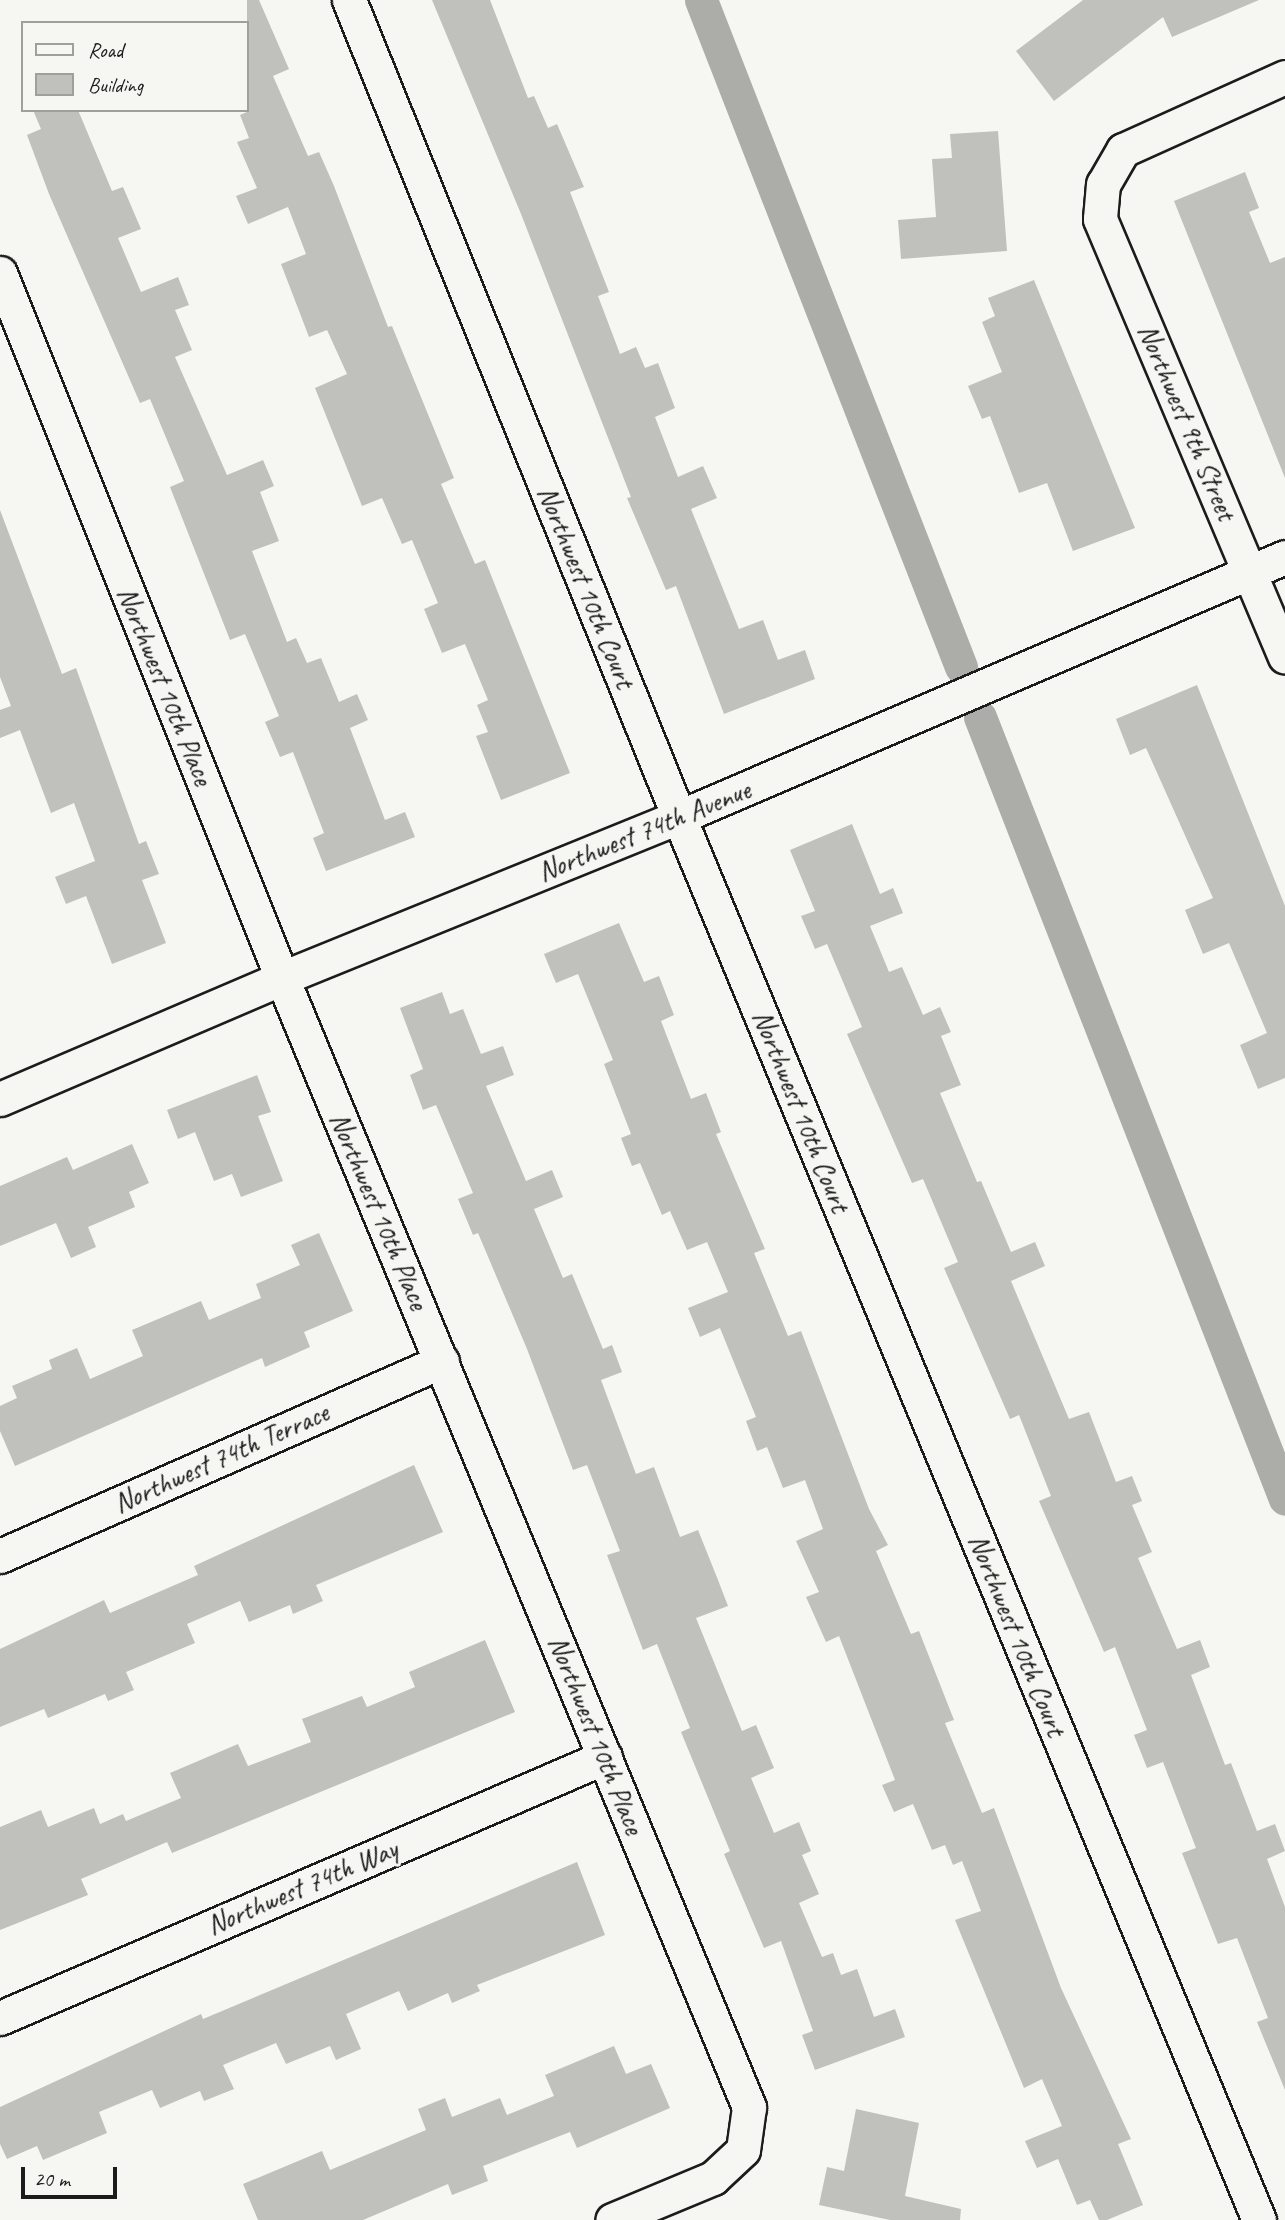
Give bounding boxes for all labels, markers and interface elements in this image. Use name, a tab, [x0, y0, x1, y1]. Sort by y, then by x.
legend	[21, 21, 248, 112]
text: Road	[88, 37, 123, 63]
text: Building	[88, 72, 143, 98]
street label: Northwest 9th Street	[1130, 319, 1244, 525]
street label: Northwest 10th Court	[530, 481, 642, 693]
street label: Northwest 10th Place	[110, 582, 220, 790]
street label: Northwest 74th Avenue	[533, 773, 755, 889]
street label: Northwest 10th Court	[745, 1005, 857, 1217]
street label: Northwest 10th Place	[322, 1107, 436, 1315]
street label: Northwest 74th Terrace	[108, 1395, 334, 1521]
street label: Northwest 10th Court	[961, 1529, 1073, 1741]
street label: Northwest 10th Place	[541, 1631, 651, 1839]
street label: Northwest 74th Way	[202, 1832, 402, 1942]
scale bar	[24, 2154, 121, 2198]
text: 20 m	[34, 2166, 70, 2192]

